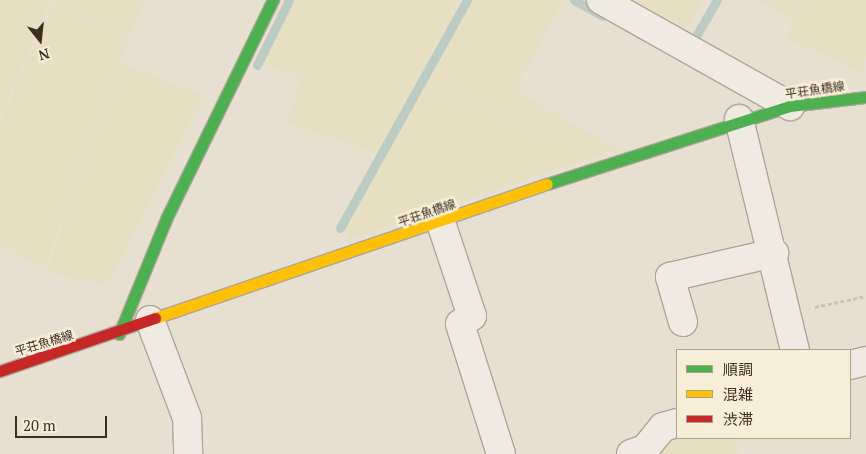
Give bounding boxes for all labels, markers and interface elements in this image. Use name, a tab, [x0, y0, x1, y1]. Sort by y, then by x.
north arrow	[15, 15, 65, 65]
text: N	[37, 44, 52, 65]
street label: 平荘魚橋線	[784, 79, 846, 101]
street label: 平荘魚橋線	[396, 196, 458, 230]
street label: 平荘魚橋線	[13, 327, 75, 359]
legend	[676, 349, 851, 439]
text: 順調	[723, 359, 753, 379]
text: 混雑	[723, 384, 753, 404]
scale bar	[18, 406, 110, 438]
text: 渋滞	[723, 409, 753, 429]
text: 20 m	[23, 415, 56, 435]

